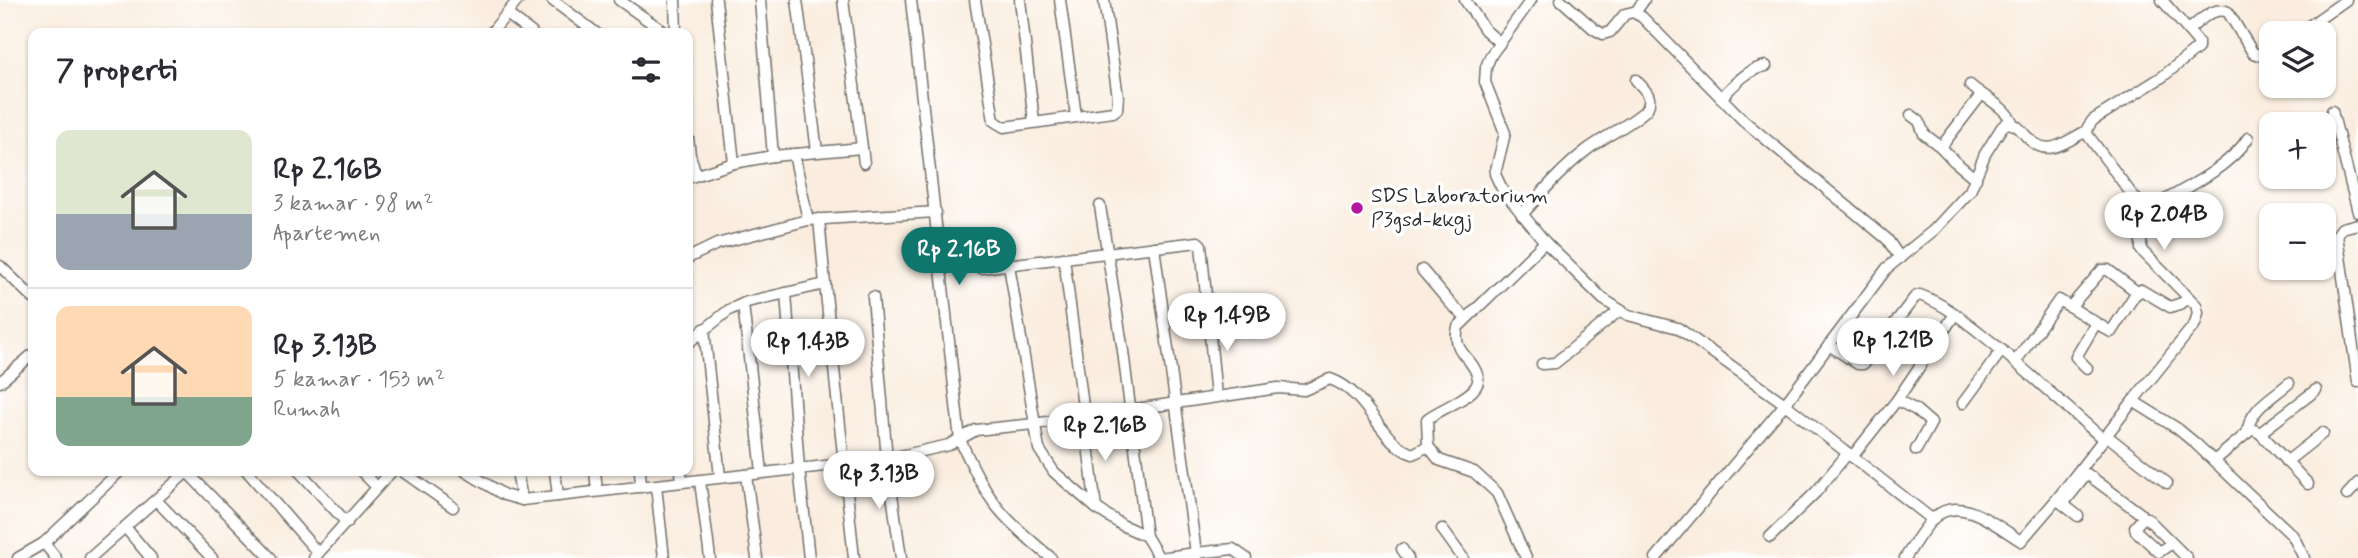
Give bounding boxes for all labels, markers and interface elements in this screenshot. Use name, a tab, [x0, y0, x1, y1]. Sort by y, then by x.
map controls	[2259, 21, 2336, 280]
button: layers	[2259, 21, 2336, 98]
text: 7 properti	[56, 51, 177, 90]
icon: filters	[627, 51, 665, 89]
button: +	[2259, 112, 2336, 189]
text: Rp 2.16B	[273, 150, 382, 189]
icon: home	[112, 158, 196, 242]
place label: SDS Laboratorium P3gsd-kkgj	[1371, 182, 1548, 235]
text: 3 kamar · 98 m²	[273, 189, 434, 219]
pin: Rp 2.04B	[2092, 192, 2236, 252]
marker: SDS Laboratorium P3gsd-kkgj	[1349, 200, 1365, 216]
text: Rp 2.04B	[2120, 200, 2208, 230]
button: −	[2259, 203, 2336, 280]
text: Apartemen	[273, 219, 381, 249]
pin: Rp 2.16B	[887, 228, 1031, 287]
text: Rp 2.16B	[917, 235, 1001, 265]
pin: Rp 1.49B	[1155, 294, 1299, 353]
text: Rp 1.49B	[1184, 301, 1270, 331]
pin: Rp 1.21B	[1821, 318, 1965, 378]
pin: Rp 1.43B	[736, 320, 880, 379]
text: Rp 3.13B	[273, 326, 377, 365]
text: Rp 1.21B	[1853, 326, 1933, 356]
text: Rp 1.43B	[767, 327, 849, 357]
icon: home	[112, 334, 196, 418]
text: 5 kamar · 153 m²	[273, 365, 445, 395]
text: Rumah	[273, 395, 341, 425]
pin: Rp 2.16B	[1033, 404, 1177, 463]
text: Rp 2.16B	[1063, 411, 1147, 441]
pin: Rp 3.13B	[807, 452, 951, 511]
text: Rp 3.13B	[839, 459, 919, 489]

